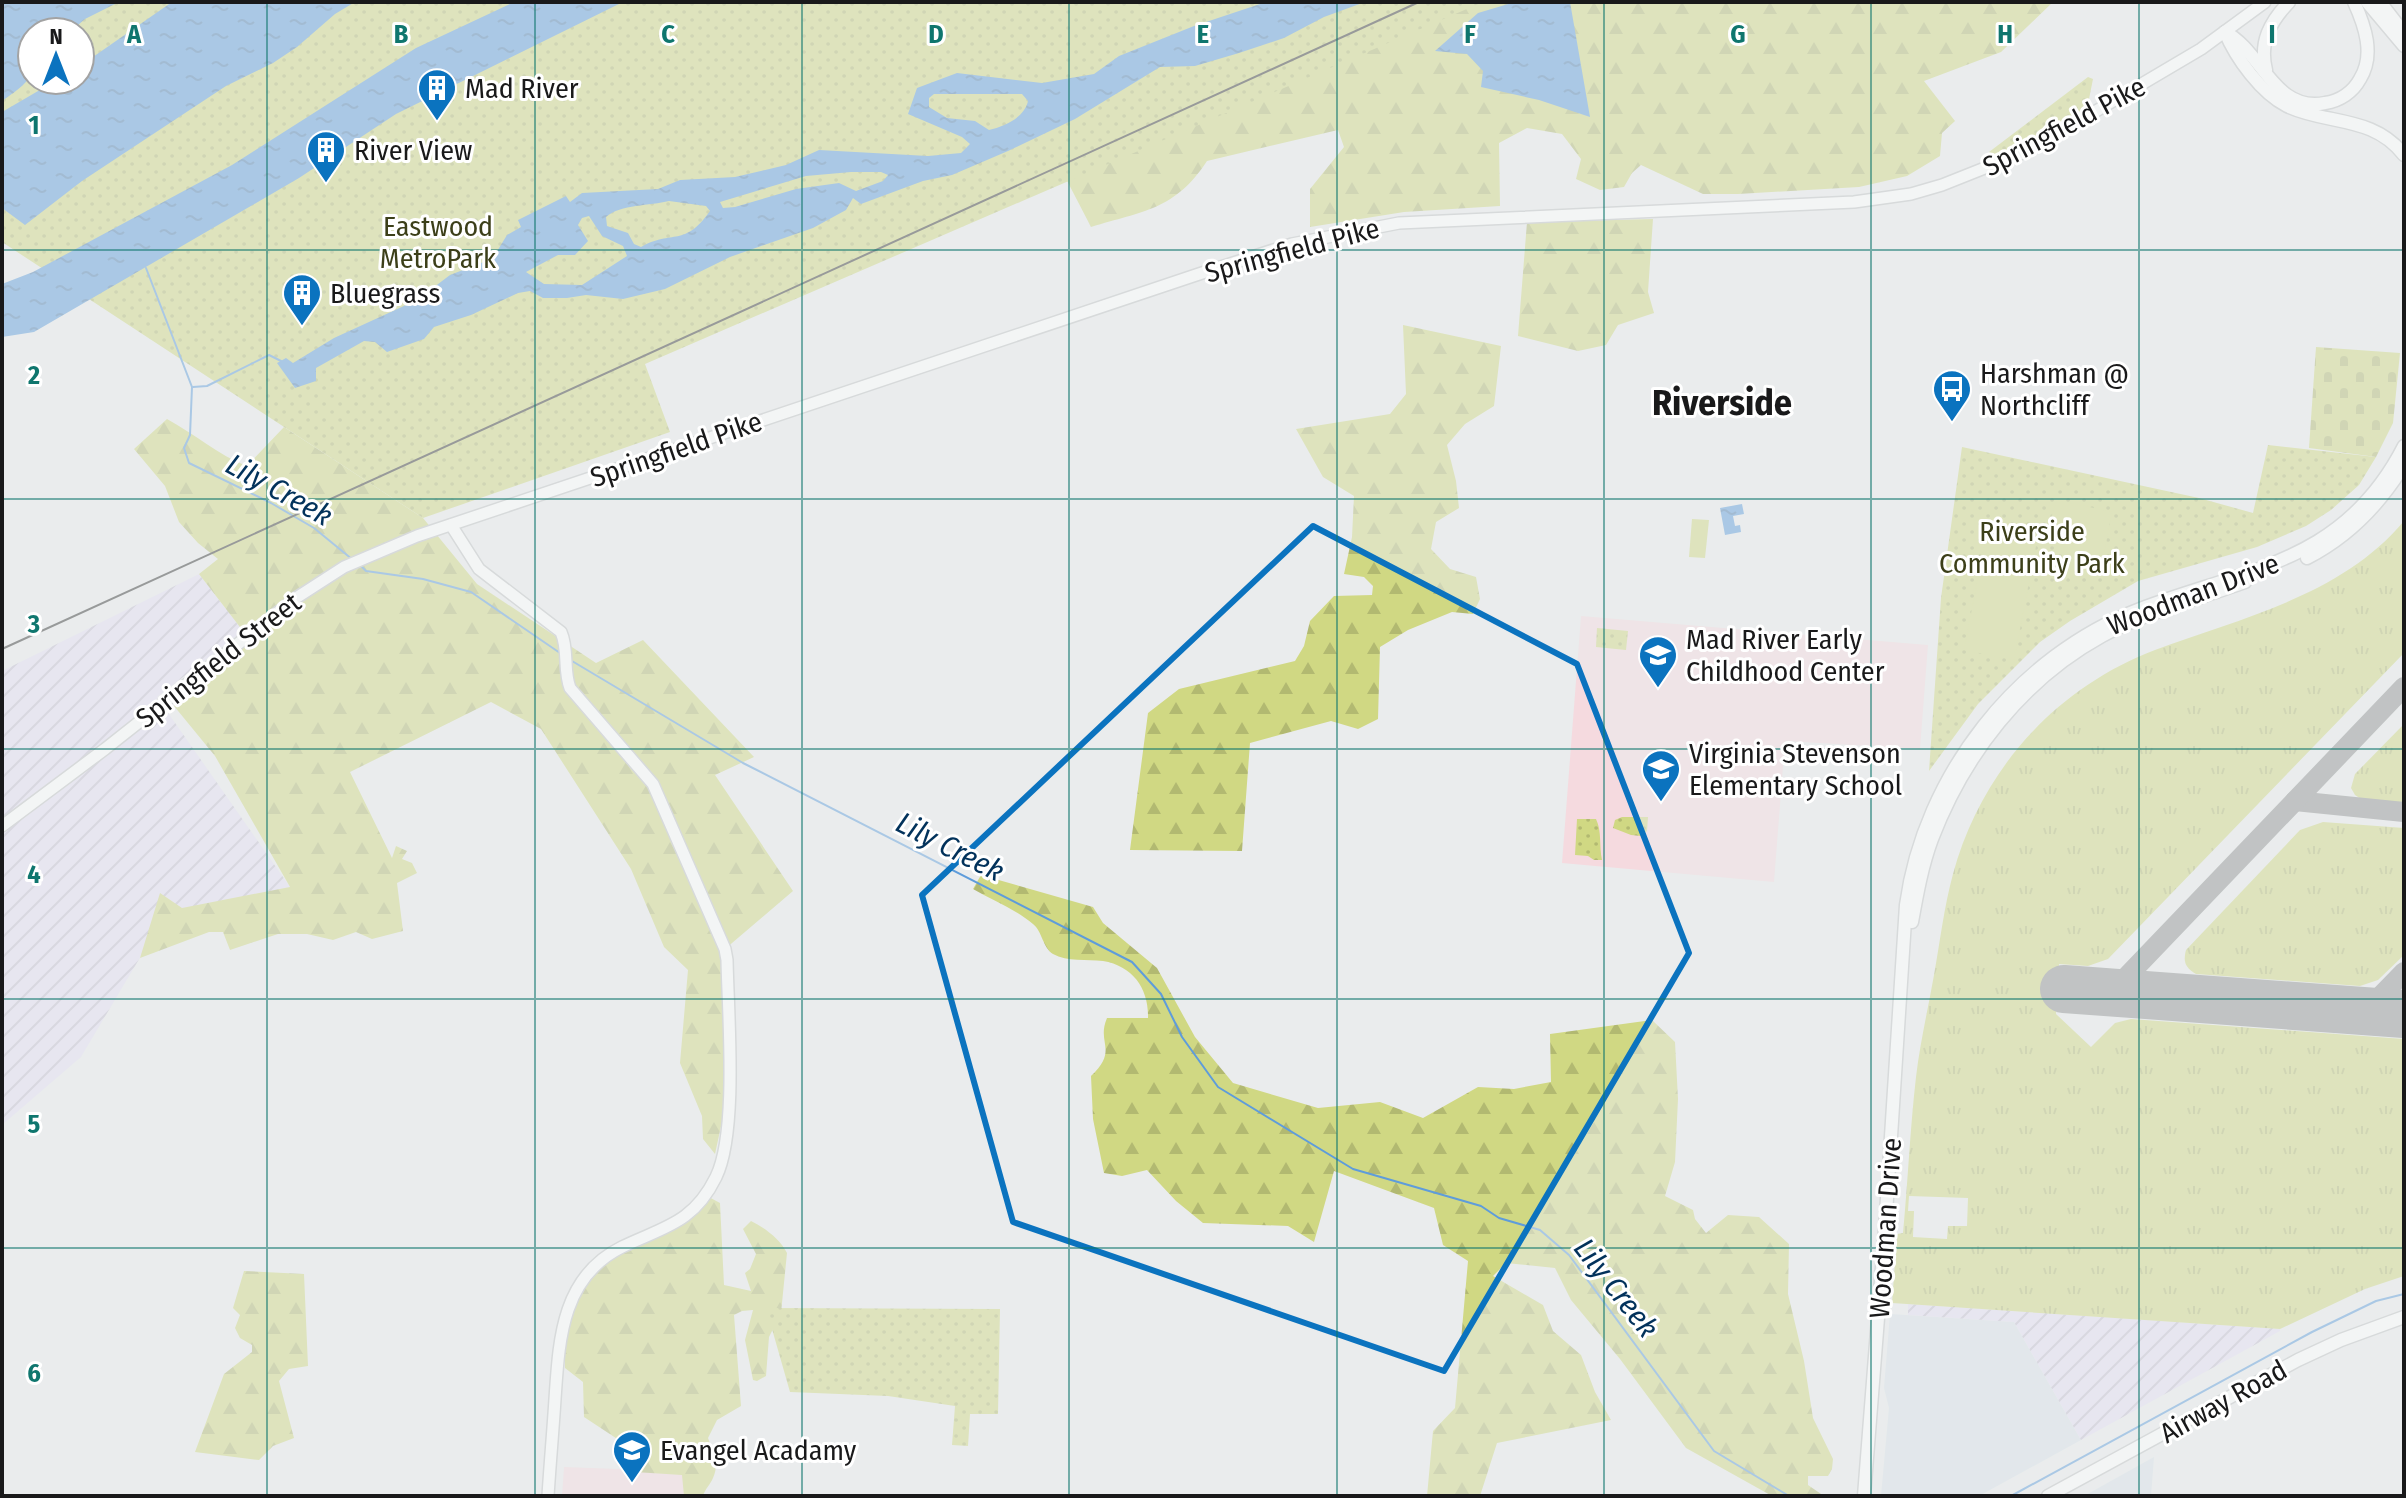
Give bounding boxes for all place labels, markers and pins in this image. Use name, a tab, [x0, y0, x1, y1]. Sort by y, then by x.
building icon: Mad River	[416, 67, 458, 122]
place label: Mad River	[465, 72, 579, 105]
building icon: River View	[305, 129, 347, 184]
place label: River View	[354, 134, 472, 167]
building icon: Bluegrass	[281, 272, 323, 327]
place label: Bluegrass	[330, 277, 440, 310]
place label: Harshman @ Northcliff	[1980, 357, 2129, 422]
bus stop icon: Harshman @ Northcliff	[1931, 368, 1973, 423]
place label: Mad River Early Childhood Center	[1686, 623, 1885, 688]
school or university icon: Mad River Early Childhood Center	[1637, 634, 1679, 689]
place label: Virginia Stevenson Elementary School	[1689, 737, 1902, 802]
school or university icon: Virginia Stevenson Elementary School	[1640, 748, 1682, 803]
school or university icon: Evangel Acadamy	[611, 1429, 653, 1484]
place label: Evangel Acadamy	[660, 1434, 857, 1467]

